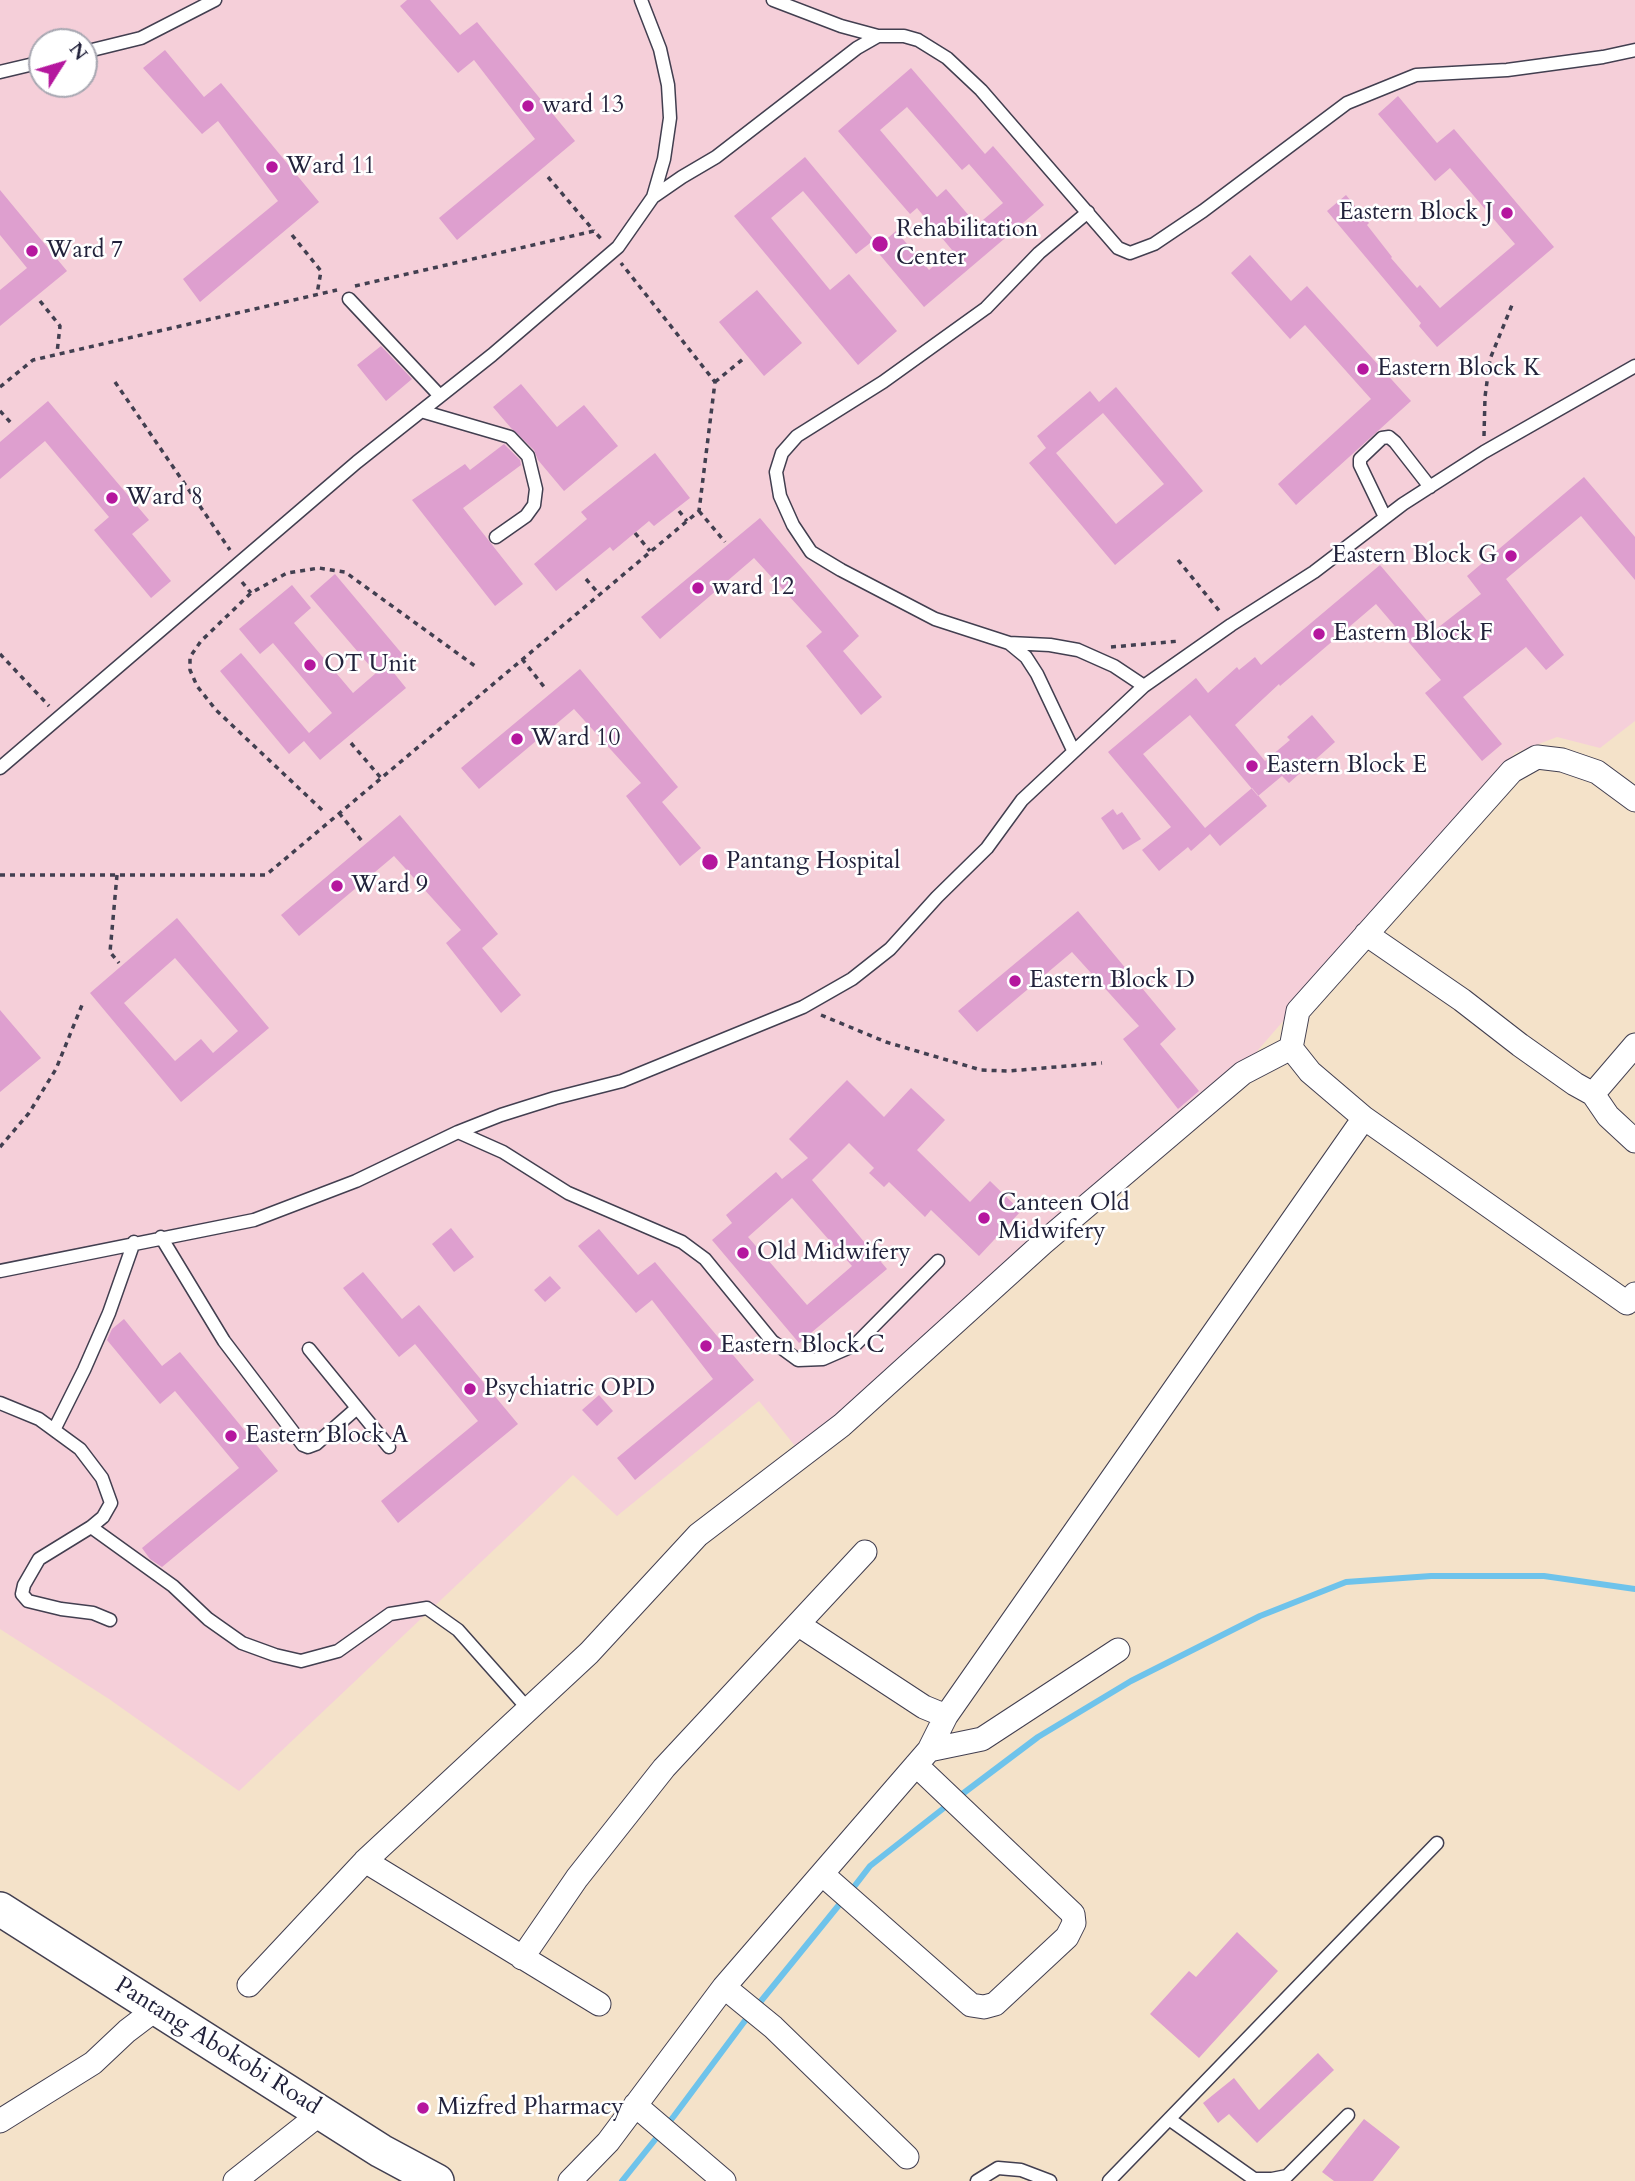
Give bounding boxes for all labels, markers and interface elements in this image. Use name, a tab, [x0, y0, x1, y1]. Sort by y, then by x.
north arrow	[28, 28, 98, 98]
text: N	[63, 37, 94, 66]
place label: ward 13	[542, 92, 624, 120]
marker: ward 13	[520, 98, 536, 114]
place label: Ward 11	[286, 153, 375, 181]
marker: Ward 11	[264, 159, 280, 175]
place label: Eastern Block J	[1339, 199, 1493, 227]
marker: Eastern Block J	[1499, 205, 1515, 221]
place label: Rehabilitation Center	[896, 216, 1038, 272]
marker: Rehabilitation Center	[870, 234, 890, 254]
place label: Ward 7	[46, 237, 123, 265]
marker: Ward 7	[24, 243, 40, 259]
place label: Eastern Block K	[1377, 355, 1541, 383]
marker: Eastern Block K	[1355, 361, 1371, 377]
place label: Ward 8	[126, 484, 203, 512]
marker: Ward 8	[104, 490, 120, 506]
place label: Eastern Block G	[1332, 542, 1497, 570]
marker: Eastern Block G	[1503, 548, 1519, 564]
place label: ward 12	[712, 574, 794, 602]
marker: ward 12	[690, 580, 706, 596]
place label: Eastern Block F	[1333, 620, 1493, 648]
marker: Eastern Block F	[1311, 626, 1327, 642]
place label: OT Unit	[324, 651, 416, 679]
marker: OT Unit	[302, 657, 318, 673]
place label: Ward 10	[531, 725, 620, 753]
marker: Ward 10	[509, 731, 525, 747]
place label: Eastern Block E	[1266, 752, 1427, 780]
marker: Eastern Block E	[1244, 758, 1260, 774]
place label: Pantang Hospital	[726, 848, 900, 876]
marker: Pantang Hospital	[700, 852, 720, 872]
place label: Ward 9	[351, 872, 428, 900]
marker: Ward 9	[329, 878, 345, 894]
place label: Eastern Block D	[1029, 967, 1195, 995]
marker: Eastern Block D	[1007, 973, 1023, 989]
place label: Canteen Old Midwifery	[998, 1190, 1129, 1246]
marker: Canteen Old Midwifery	[976, 1210, 992, 1226]
place label: Old Midwifery	[757, 1239, 911, 1267]
marker: Old Midwifery	[735, 1245, 751, 1261]
place label: Eastern Block C	[720, 1332, 885, 1360]
marker: Eastern Block C	[698, 1338, 714, 1354]
place label: Psychiatric OPD	[484, 1375, 655, 1403]
marker: Psychiatric OPD	[462, 1381, 478, 1397]
place label: Eastern Block A	[245, 1422, 408, 1450]
marker: Eastern Block A	[223, 1428, 239, 1444]
street label: Pantang Abokobi Road	[109, 1972, 325, 2122]
place label: Mizfred Pharmacy	[437, 2094, 624, 2122]
marker: Mizfred Pharmacy	[415, 2100, 431, 2116]

